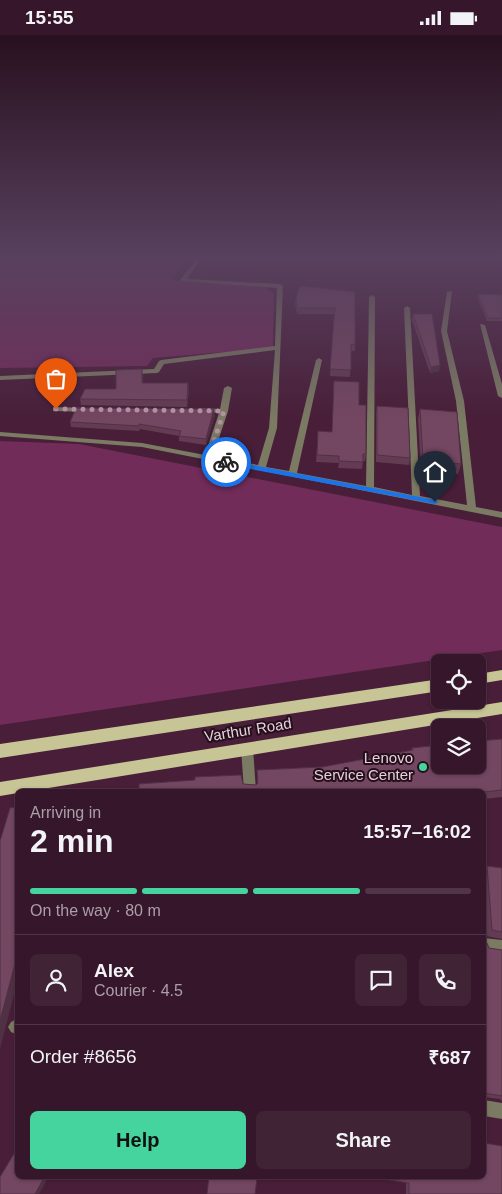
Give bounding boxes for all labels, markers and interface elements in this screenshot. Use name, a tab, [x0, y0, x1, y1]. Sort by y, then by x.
text: 15:55	[25, 7, 74, 28]
pin	[35, 358, 77, 409]
icon: bag	[42, 365, 70, 393]
courier	[201, 437, 251, 487]
icon: bike	[212, 448, 240, 476]
pin	[414, 451, 456, 502]
icon: home	[421, 458, 449, 486]
map controls	[431, 654, 486, 774]
button: locate	[431, 654, 486, 709]
street label: Varthur Road	[203, 714, 293, 745]
button: layers	[431, 719, 486, 774]
place label: Lenovo Service Center	[314, 749, 413, 783]
marker: Lenovo Service Center	[417, 761, 429, 773]
text: Arriving in	[30, 804, 101, 821]
text: 15:57–16:02	[363, 821, 471, 842]
text: 2 min	[30, 823, 114, 859]
text: On the way · 80 m	[30, 902, 161, 919]
button: person	[30, 954, 82, 1006]
button: chat	[355, 954, 407, 1006]
button: phone	[419, 954, 471, 1006]
text: Alex	[94, 960, 134, 981]
text: Courier · 4.5	[94, 982, 183, 999]
text: Order #8656	[30, 1046, 137, 1067]
text: ₹687	[428, 1047, 471, 1068]
button: Help	[30, 1111, 246, 1169]
button: Share	[256, 1111, 471, 1169]

